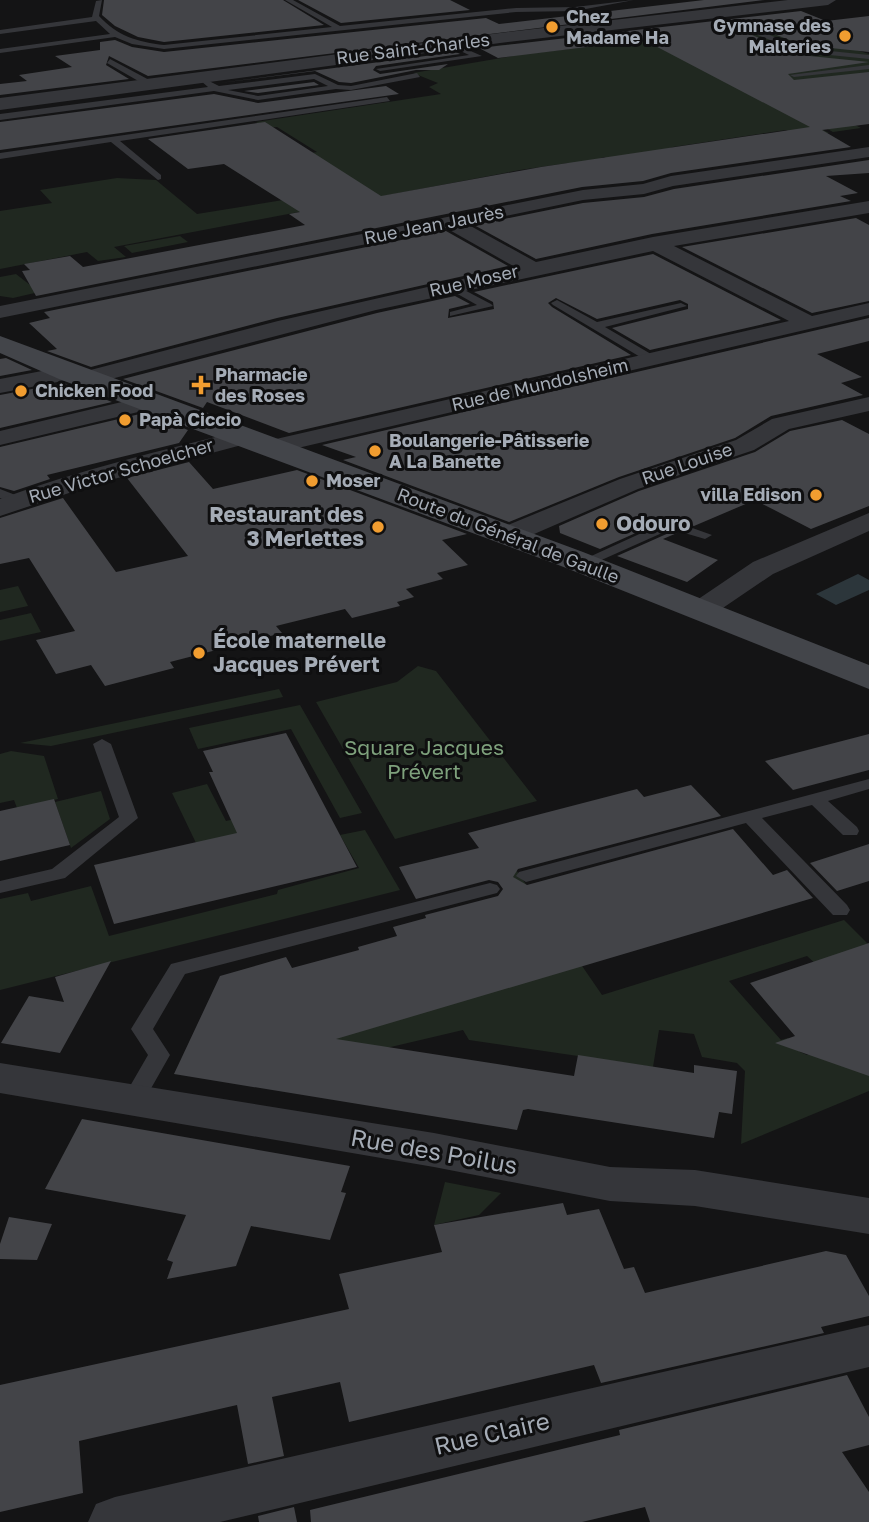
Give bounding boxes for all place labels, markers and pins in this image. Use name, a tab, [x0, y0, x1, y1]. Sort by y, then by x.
place label: Chez Madame Ha	[566, 5, 669, 48]
place label: Gymnase des Malteries	[713, 14, 831, 57]
marker: Chez Madame Ha	[544, 19, 560, 35]
marker: Gymnase des Malteries	[837, 28, 853, 44]
place label: Pharmacie des Roses	[215, 363, 308, 406]
marker: Pharmacie des Roses	[193, 377, 209, 393]
place label: Chicken Food	[35, 379, 153, 401]
marker: Chicken Food	[13, 383, 29, 399]
place label: Papà Ciccio	[139, 408, 242, 430]
marker: Papà Ciccio	[117, 412, 133, 428]
place label: Boulangerie-Pâtisserie A La Banette	[389, 429, 590, 472]
marker: Boulangerie-Pâtisserie A La Banette	[367, 443, 383, 459]
place label: Moser	[326, 469, 381, 491]
marker: Moser	[304, 473, 320, 489]
place label: villa Edison	[700, 483, 802, 505]
marker: villa Edison	[808, 487, 824, 503]
place label: Restaurant des 3 Merlettes	[209, 501, 364, 551]
place label: Odouro	[616, 510, 691, 536]
marker: Odouro	[594, 516, 610, 532]
marker: Restaurant des 3 Merlettes	[370, 519, 386, 535]
place label: École maternelle Jacques Prévert	[213, 627, 386, 677]
marker: École maternelle Jacques Prévert	[191, 645, 207, 661]

